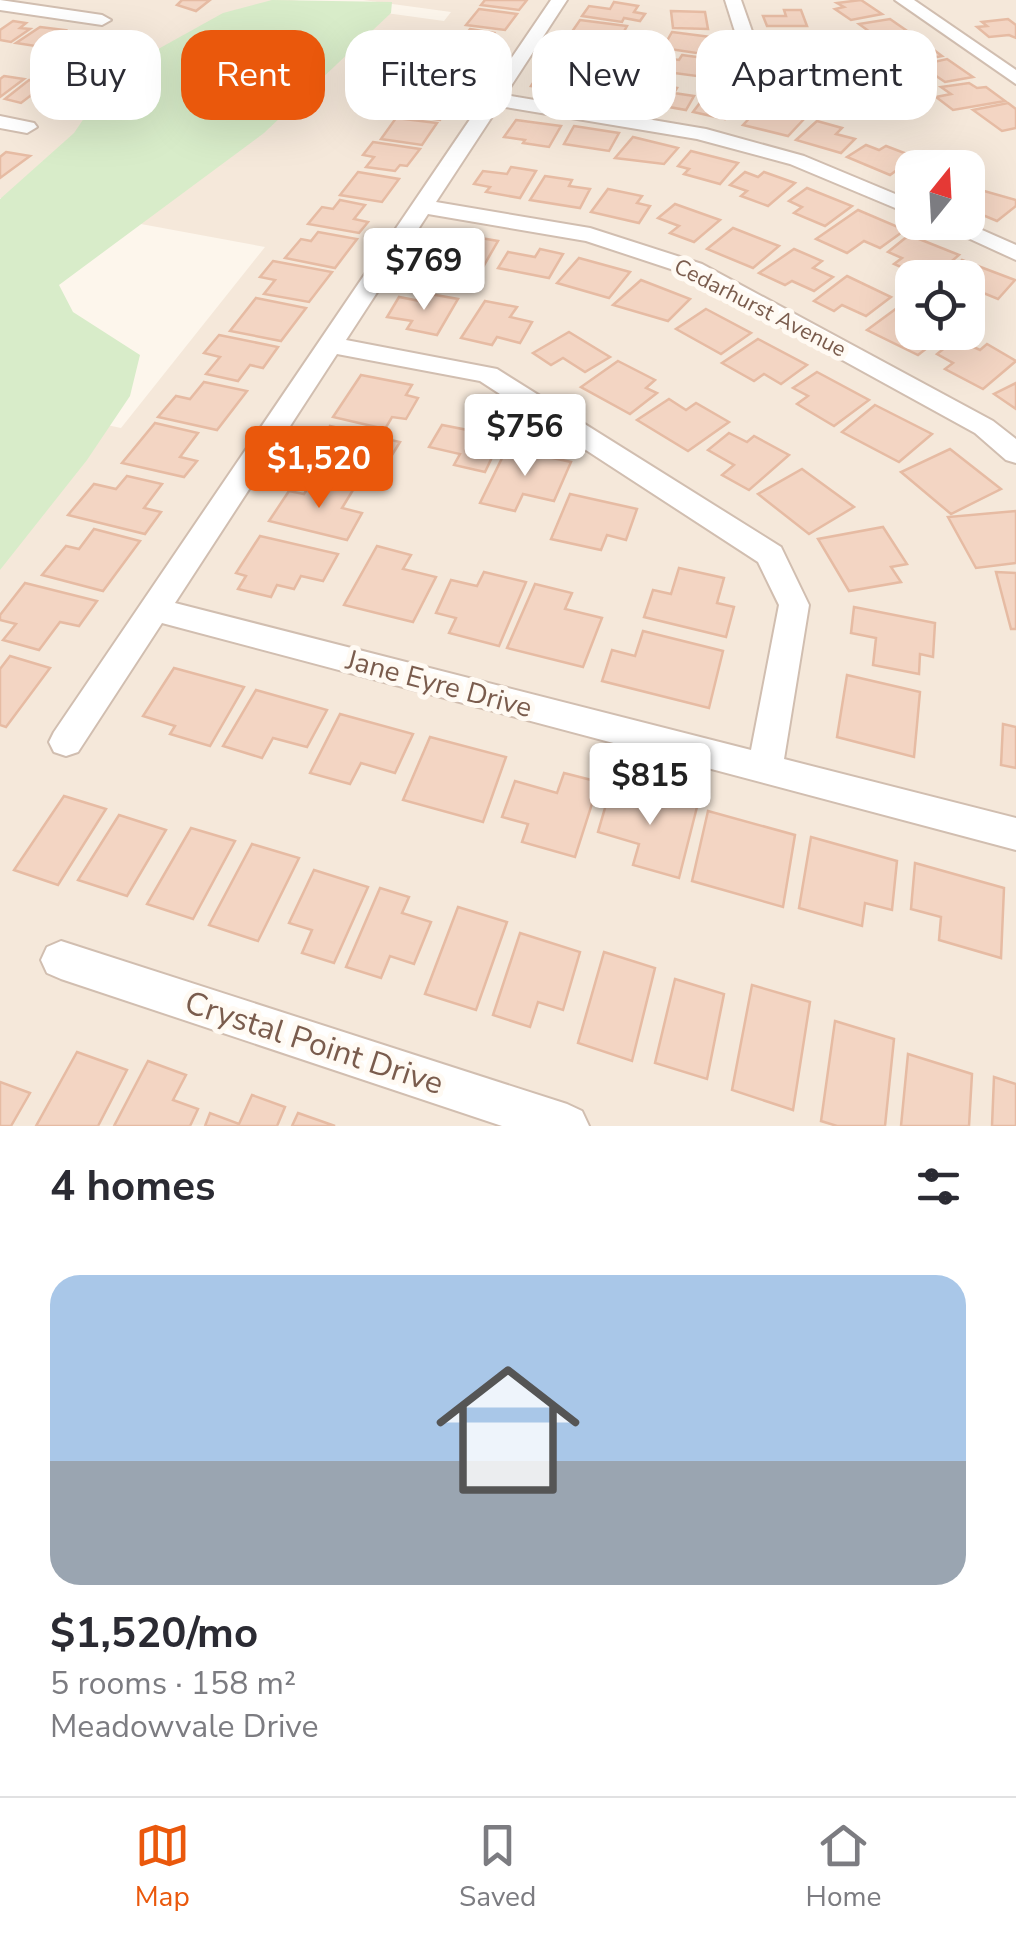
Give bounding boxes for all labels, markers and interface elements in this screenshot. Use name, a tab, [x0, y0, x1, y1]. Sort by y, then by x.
chip: Buy	[30, 30, 161, 120]
chip: Rent	[181, 30, 325, 120]
chip: Filters	[345, 30, 512, 120]
chip: New	[532, 30, 676, 120]
chip: Apartment	[696, 30, 937, 120]
north arrow	[895, 150, 985, 240]
map controls	[895, 150, 985, 350]
pin: $769	[365, 228, 483, 313]
text: $769	[386, 239, 462, 282]
street label: Cedarhurst Avenue	[669, 252, 851, 364]
button: locate	[895, 260, 985, 350]
pin: $756	[466, 394, 584, 479]
text: $756	[487, 405, 563, 448]
pin: $1,520	[238, 426, 400, 511]
text: $1,520	[267, 437, 371, 480]
street label: Jane Eyre Drive	[341, 641, 536, 727]
pin: $815	[591, 743, 709, 828]
text: $815	[612, 754, 688, 797]
street label: Crystal Point Drive	[179, 981, 449, 1105]
text: 4 homes	[50, 1158, 215, 1215]
icon: filters	[911, 1159, 966, 1214]
icon: home	[418, 1340, 598, 1520]
text: $1,520/mo	[50, 1605, 258, 1662]
text: 5 rooms · 158 m²	[50, 1662, 296, 1705]
text: Meadowvale Drive	[50, 1705, 319, 1748]
tab: Map	[135, 1818, 190, 1916]
tab: Saved	[459, 1818, 536, 1916]
tab: Home	[806, 1818, 881, 1916]

